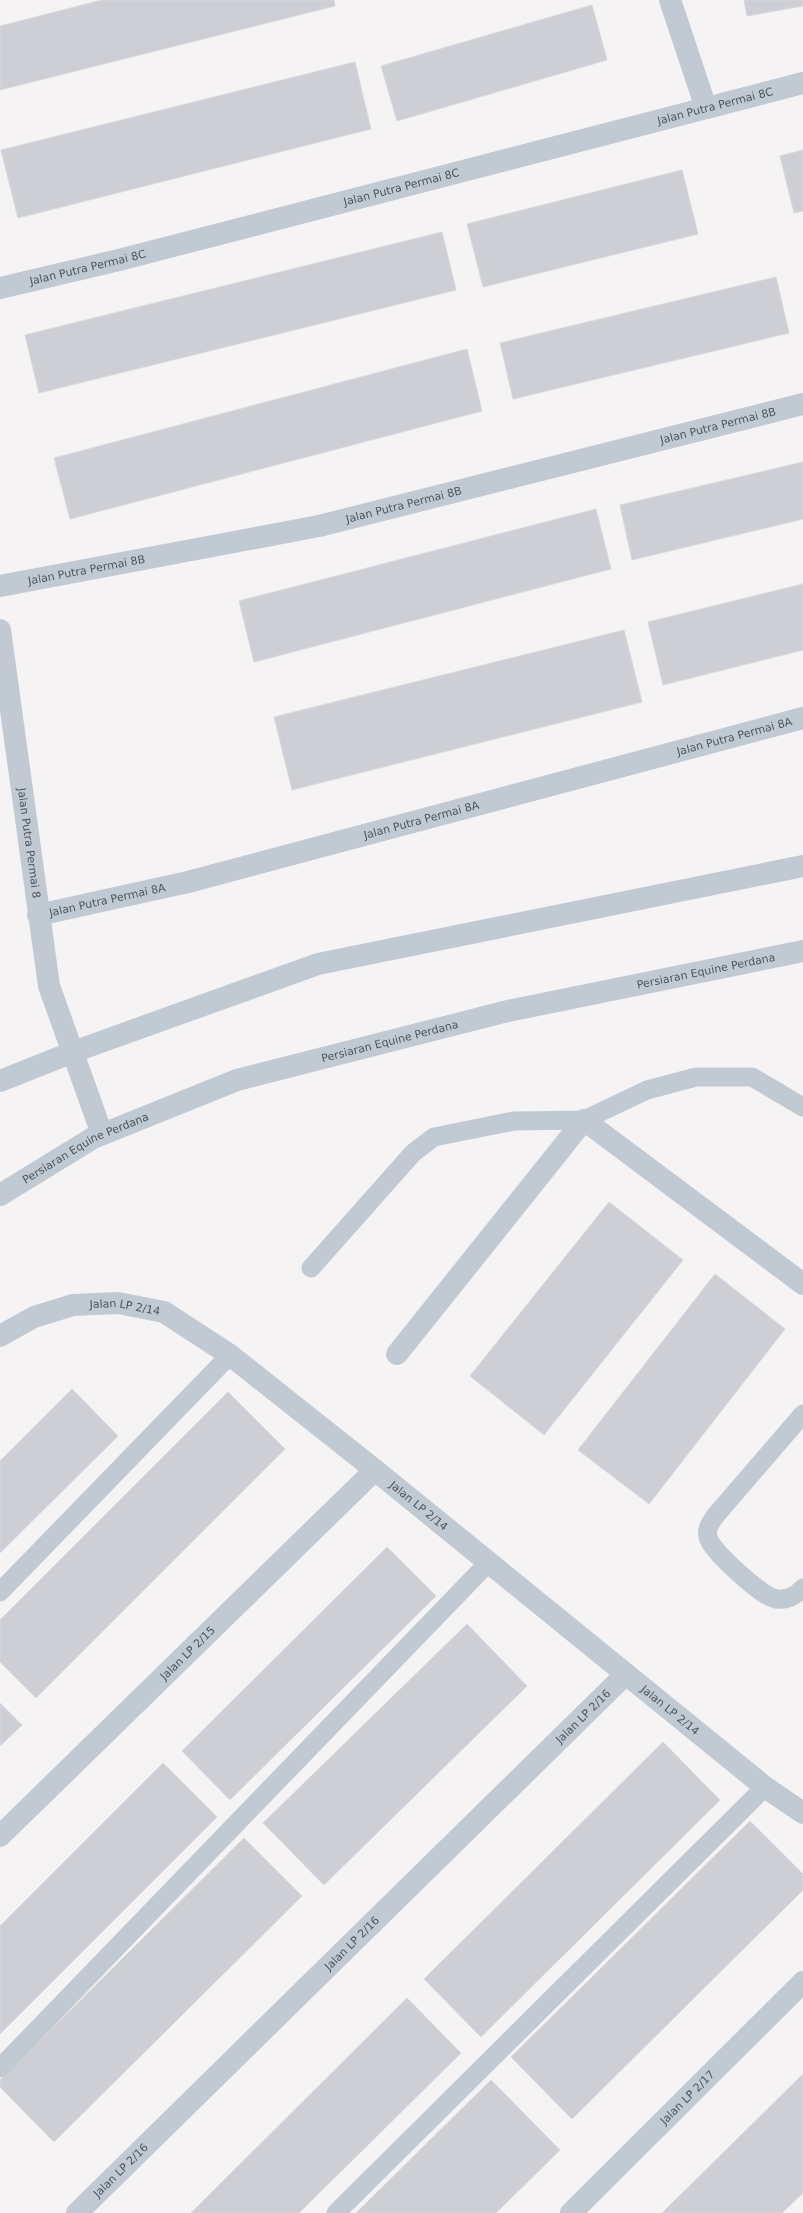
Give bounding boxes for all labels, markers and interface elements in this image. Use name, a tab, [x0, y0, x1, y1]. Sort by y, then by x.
street label: Jalan Putra Permai 8C	[655, 84, 775, 127]
street label: Jalan Putra Permai 8C	[341, 166, 461, 208]
street label: Jalan Putra Permai 8C	[27, 247, 147, 288]
street label: Jalan Putra Permai 8B	[658, 405, 777, 447]
street label: Jalan Putra Permai 8B	[344, 484, 463, 526]
street label: Jalan Putra Permai 8B	[26, 552, 146, 587]
street label: Jalan Putra Permai 8A	[674, 715, 794, 758]
street label: Jalan Putra Permai 8	[15, 786, 43, 899]
street label: Jalan Putra Permai 8A	[361, 798, 481, 842]
street label: Jalan Putra Permai 8A	[47, 881, 167, 919]
street label: Persiaran Equine Perdana	[636, 950, 776, 991]
street label: Persiaran Equine Perdana	[320, 1017, 460, 1065]
street label: Persiaran Equine Perdana	[20, 1110, 151, 1186]
street label: Jalan LP 2/14	[88, 1296, 161, 1318]
street label: Jalan LP 2/14	[386, 1477, 451, 1533]
street label: Jalan LP 2/15	[157, 1623, 218, 1683]
street label: Jalan LP 2/14	[638, 1682, 702, 1738]
street label: Jalan LP 2/16	[552, 1687, 613, 1747]
street label: Jalan LP 2/16	[321, 1914, 382, 1974]
street label: Jalan LP 2/17	[657, 2068, 717, 2128]
street label: Jalan LP 2/16	[90, 2141, 151, 2201]

